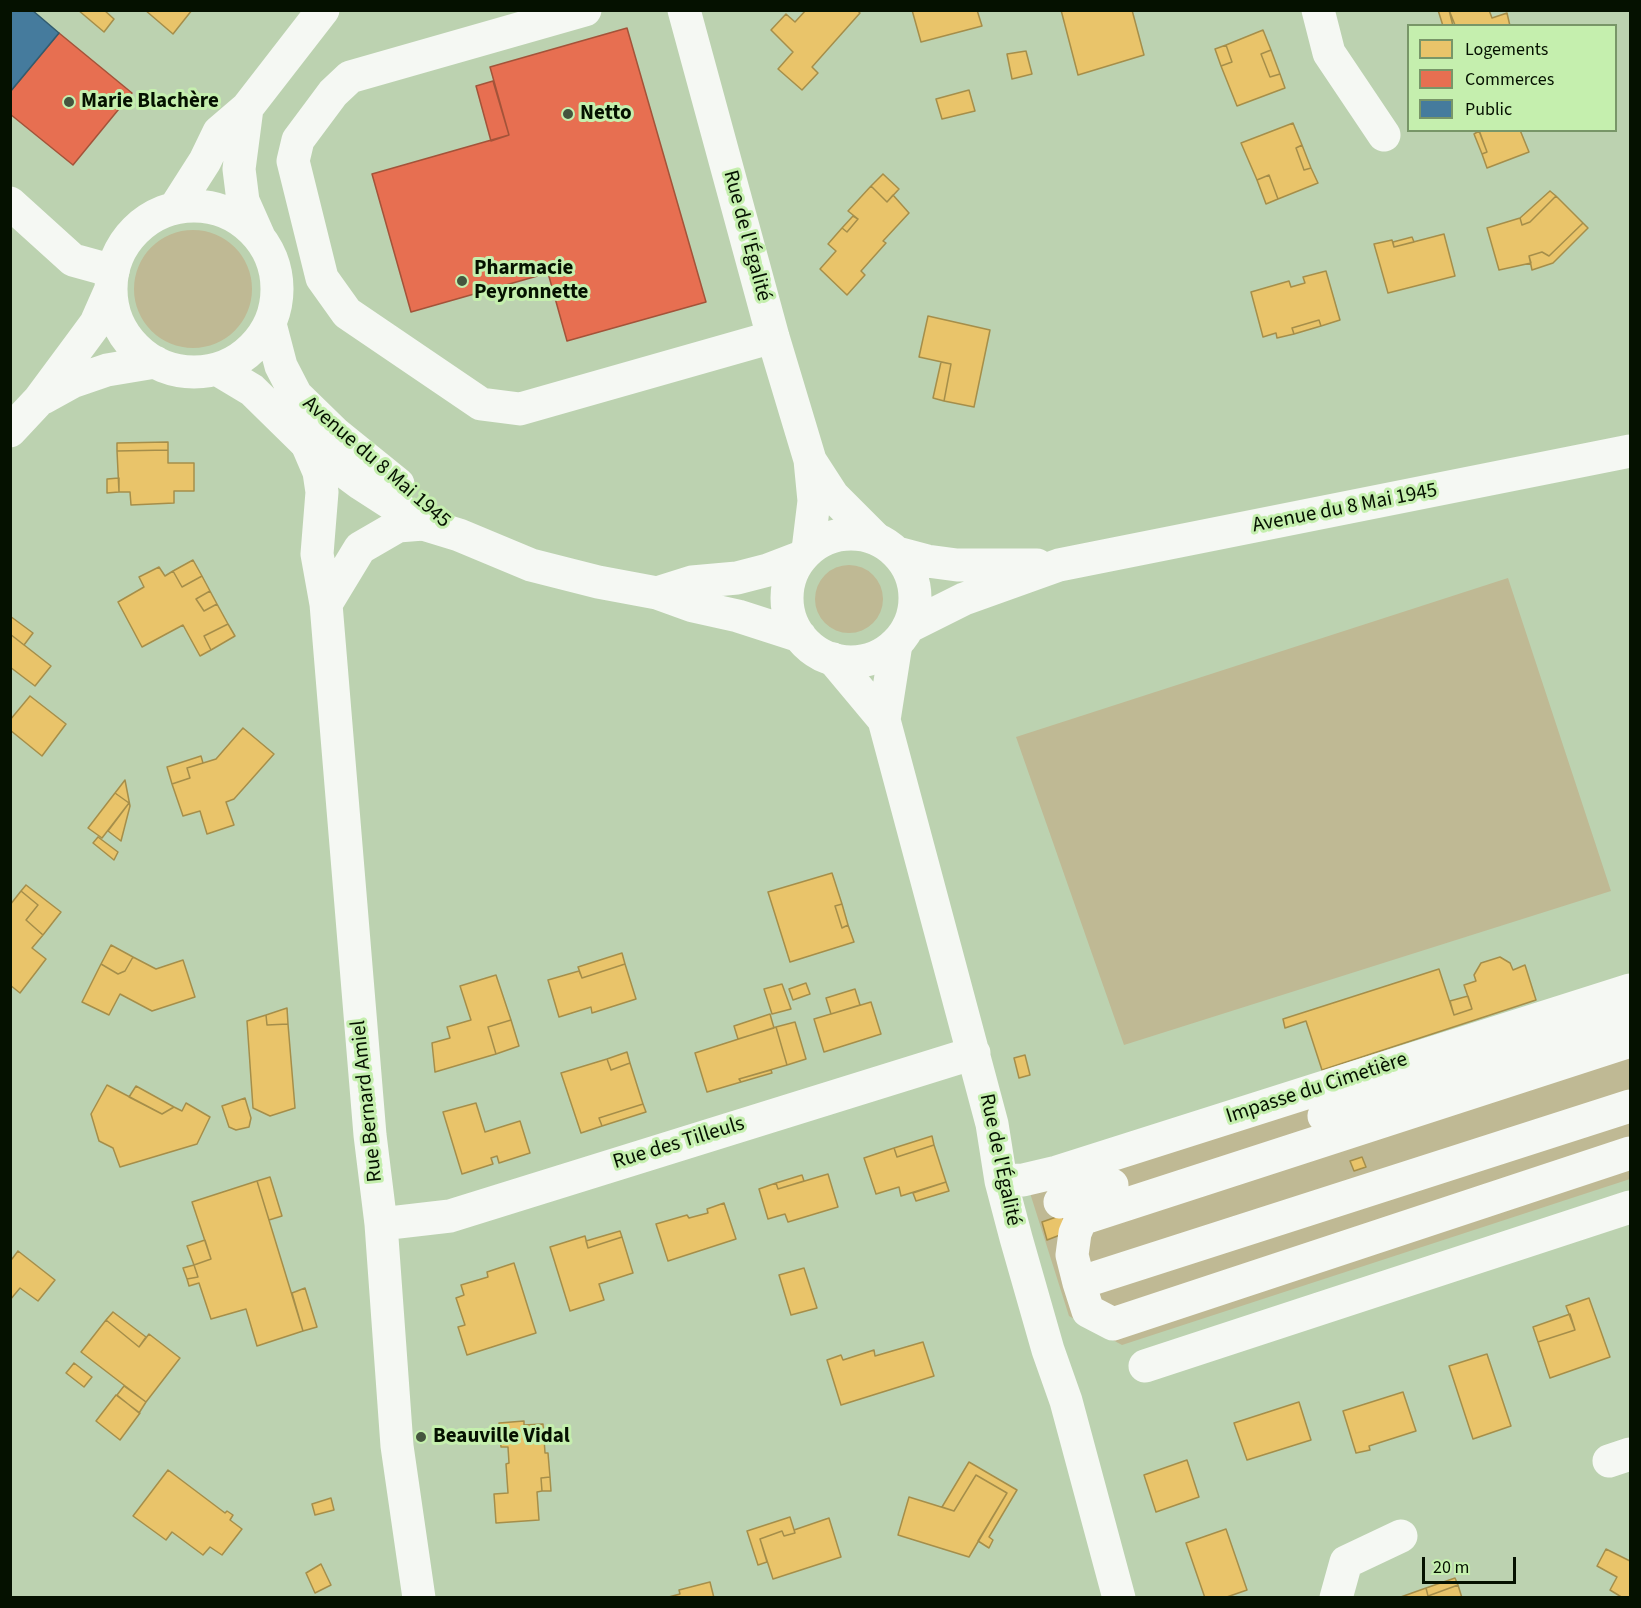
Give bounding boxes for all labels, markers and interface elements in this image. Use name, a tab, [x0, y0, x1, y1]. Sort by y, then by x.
legend	[1407, 24, 1617, 132]
text: Logements	[1465, 37, 1548, 62]
text: Commerces	[1465, 67, 1554, 92]
place label: Marie Blachère	[81, 89, 219, 115]
marker: Marie Blachère	[62, 95, 76, 109]
text: Public	[1465, 97, 1512, 122]
place label: Netto	[580, 101, 632, 127]
marker: Netto	[561, 107, 575, 121]
street label: Rue de l'Égalité	[716, 168, 776, 304]
place label: Pharmacie Peyronnette	[474, 256, 588, 306]
marker: Pharmacie Peyronnette	[455, 274, 469, 288]
street label: Avenue du 8 Mai 1945	[297, 392, 455, 534]
street label: Avenue du 8 Mai 1945	[1250, 479, 1440, 539]
street label: Rue Bernard Amiel	[347, 1019, 389, 1183]
street label: Impasse du Cimetière	[1223, 1048, 1411, 1130]
street label: Rue de l'Égalité	[973, 1092, 1025, 1228]
street label: Rue des Tilleuls	[610, 1112, 748, 1176]
place label: Beauville Vidal	[433, 1424, 570, 1450]
marker: Beauville Vidal	[414, 1430, 428, 1444]
scale bar	[1425, 1545, 1520, 1583]
text: 20 m	[1433, 1555, 1469, 1580]

